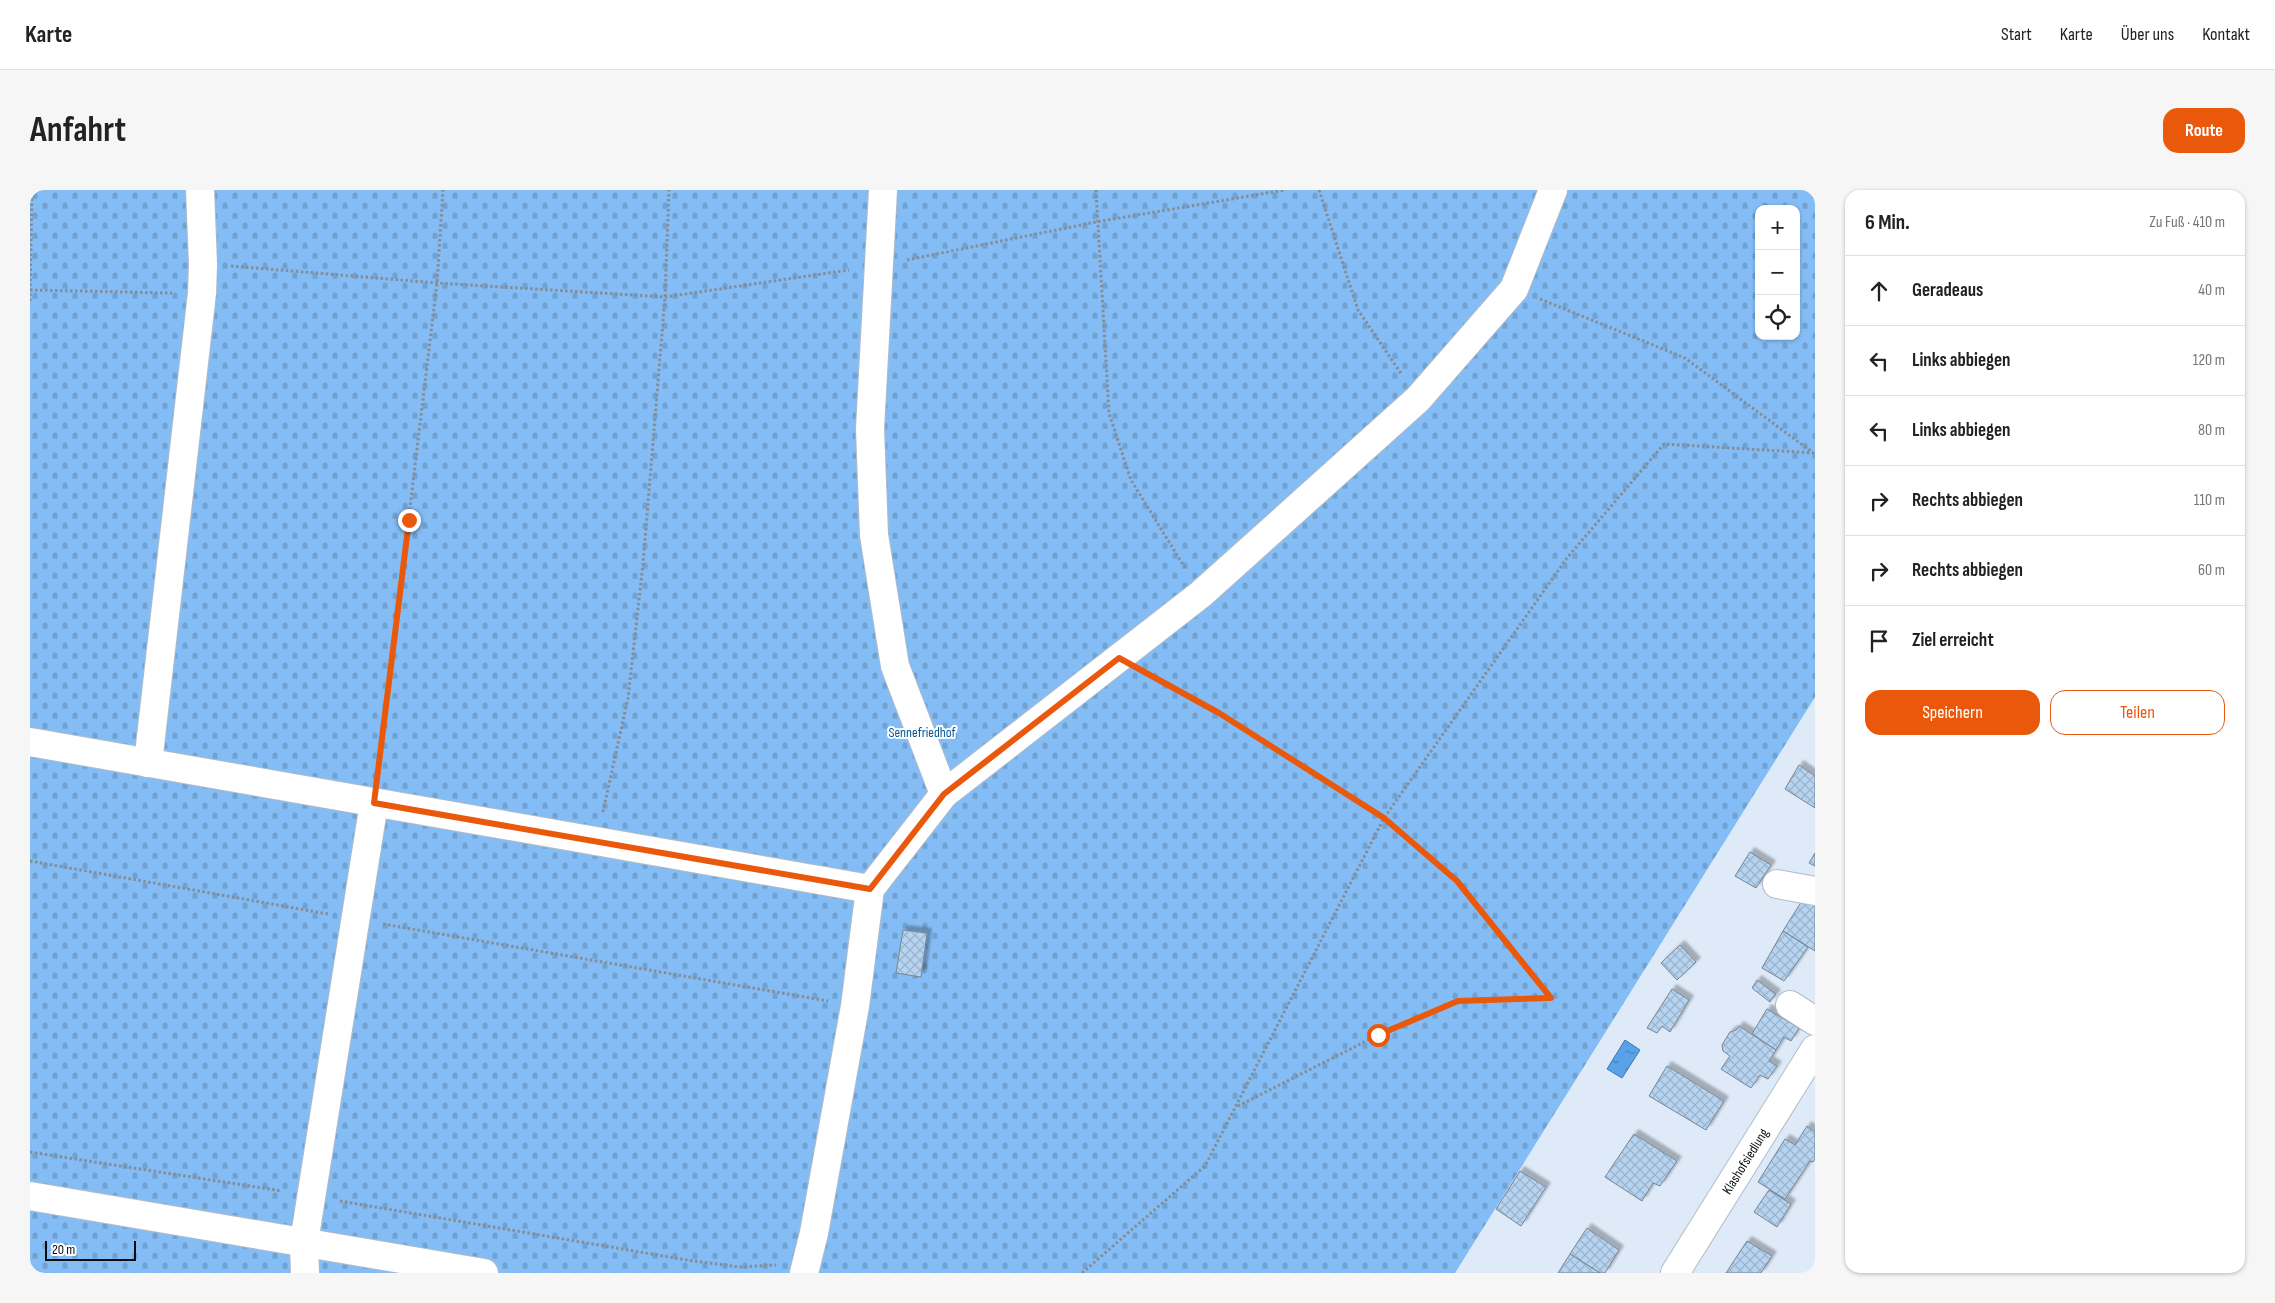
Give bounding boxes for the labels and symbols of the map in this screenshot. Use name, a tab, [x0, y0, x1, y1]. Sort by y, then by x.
route end	[398, 509, 421, 532]
park label: Sennefriedhof	[888, 724, 957, 741]
route start	[1367, 1024, 1390, 1047]
street label: Klashofsiedlung	[1719, 1125, 1773, 1197]
scale bar	[45, 1238, 136, 1261]

